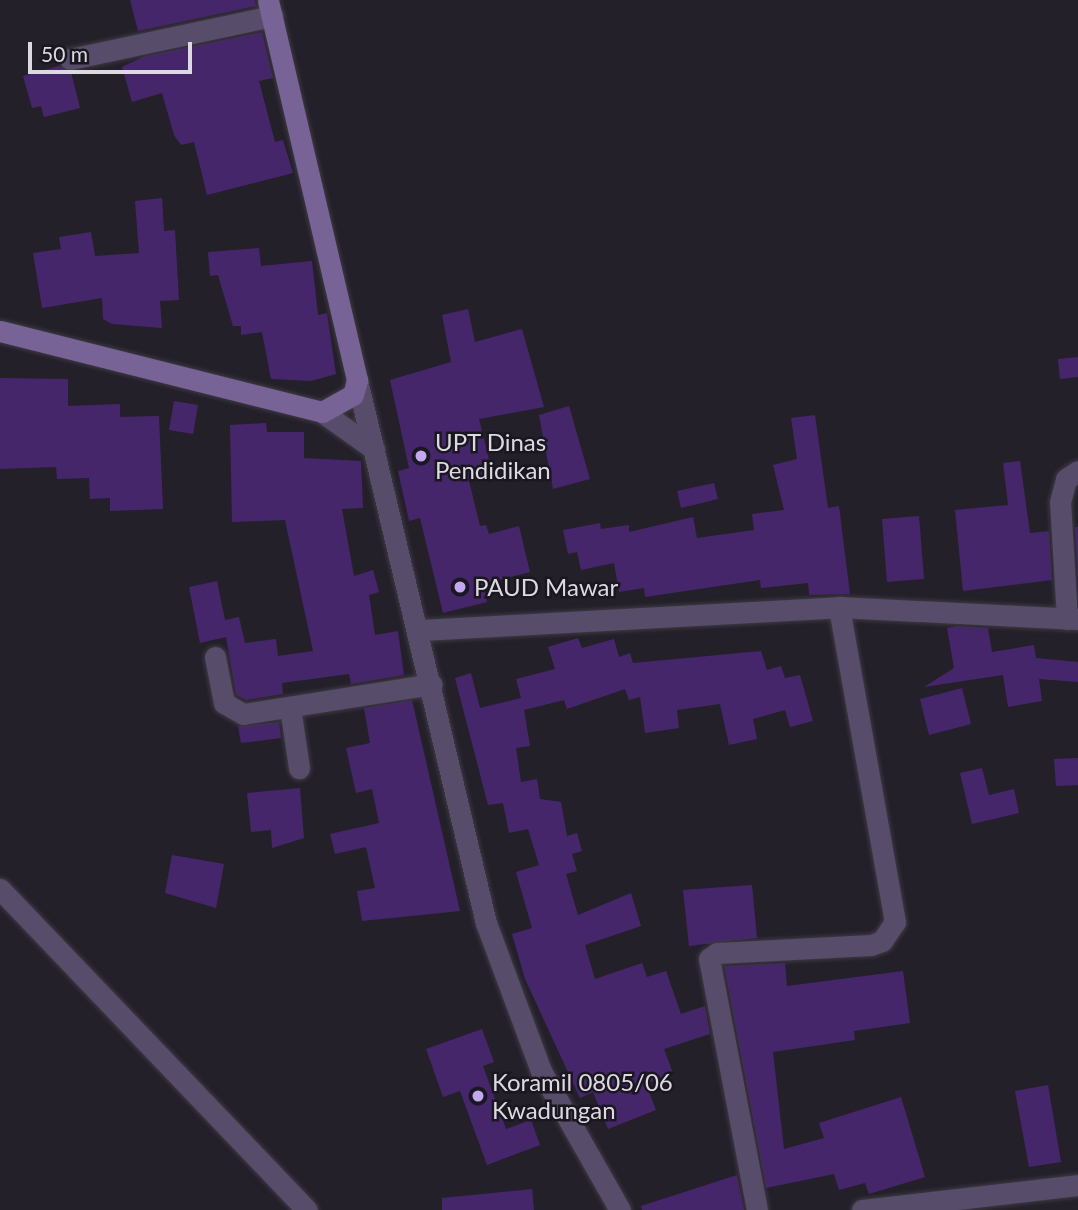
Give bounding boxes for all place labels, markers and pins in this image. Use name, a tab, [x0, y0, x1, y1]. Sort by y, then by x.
place label: UPT Dinas Pendidikan	[435, 428, 551, 484]
marker: UPT Dinas Pendidikan	[413, 448, 429, 464]
place label: PAUD Mawar	[474, 573, 618, 601]
marker: PAUD Mawar	[452, 579, 468, 595]
place label: Koramil 0805/06 Kwadungan	[492, 1068, 673, 1124]
marker: Koramil 0805/06 Kwadungan	[470, 1088, 486, 1104]

